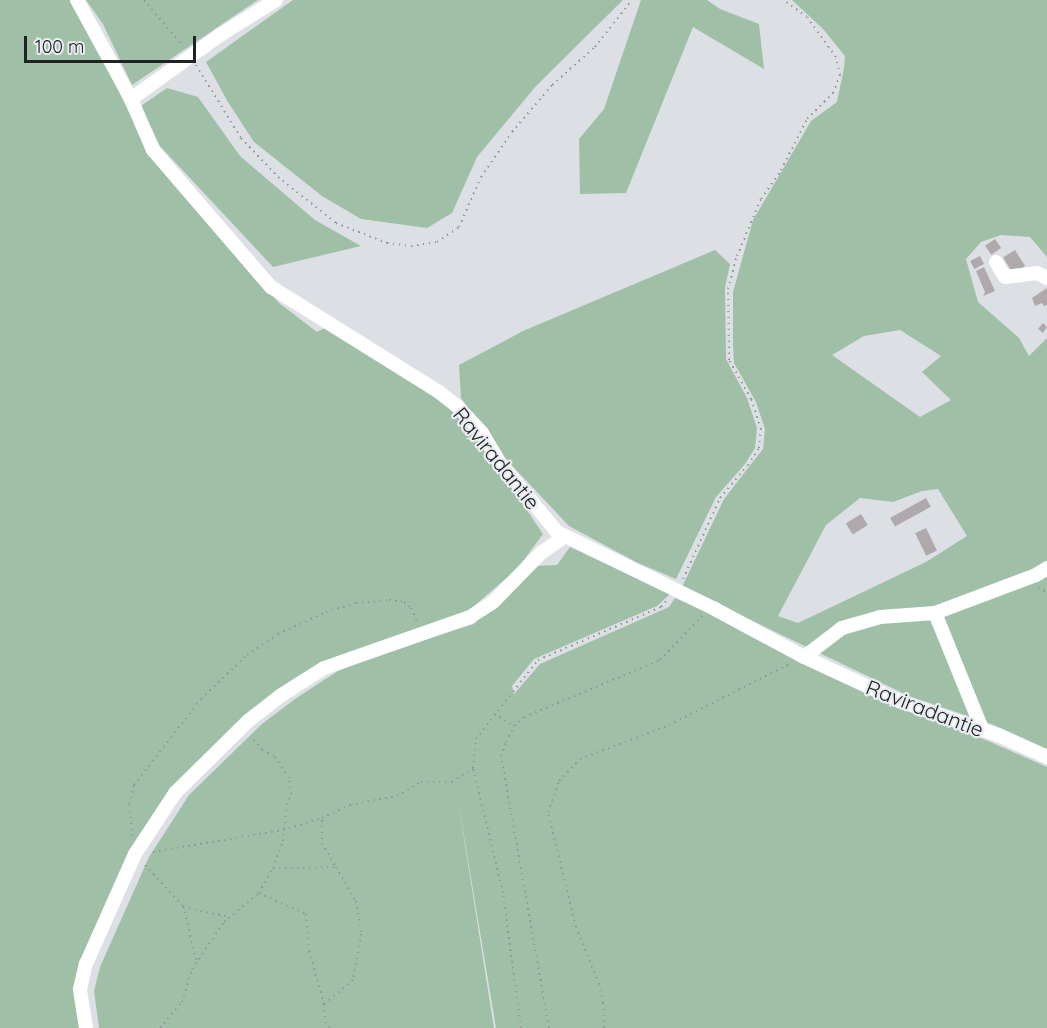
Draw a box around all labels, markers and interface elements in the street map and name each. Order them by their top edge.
scale bar [27,24,200,62]
text: 100 m [35,35,84,58]
street label: Raviradantie [448,402,546,514]
street label: Raviradantie [863,674,987,742]

